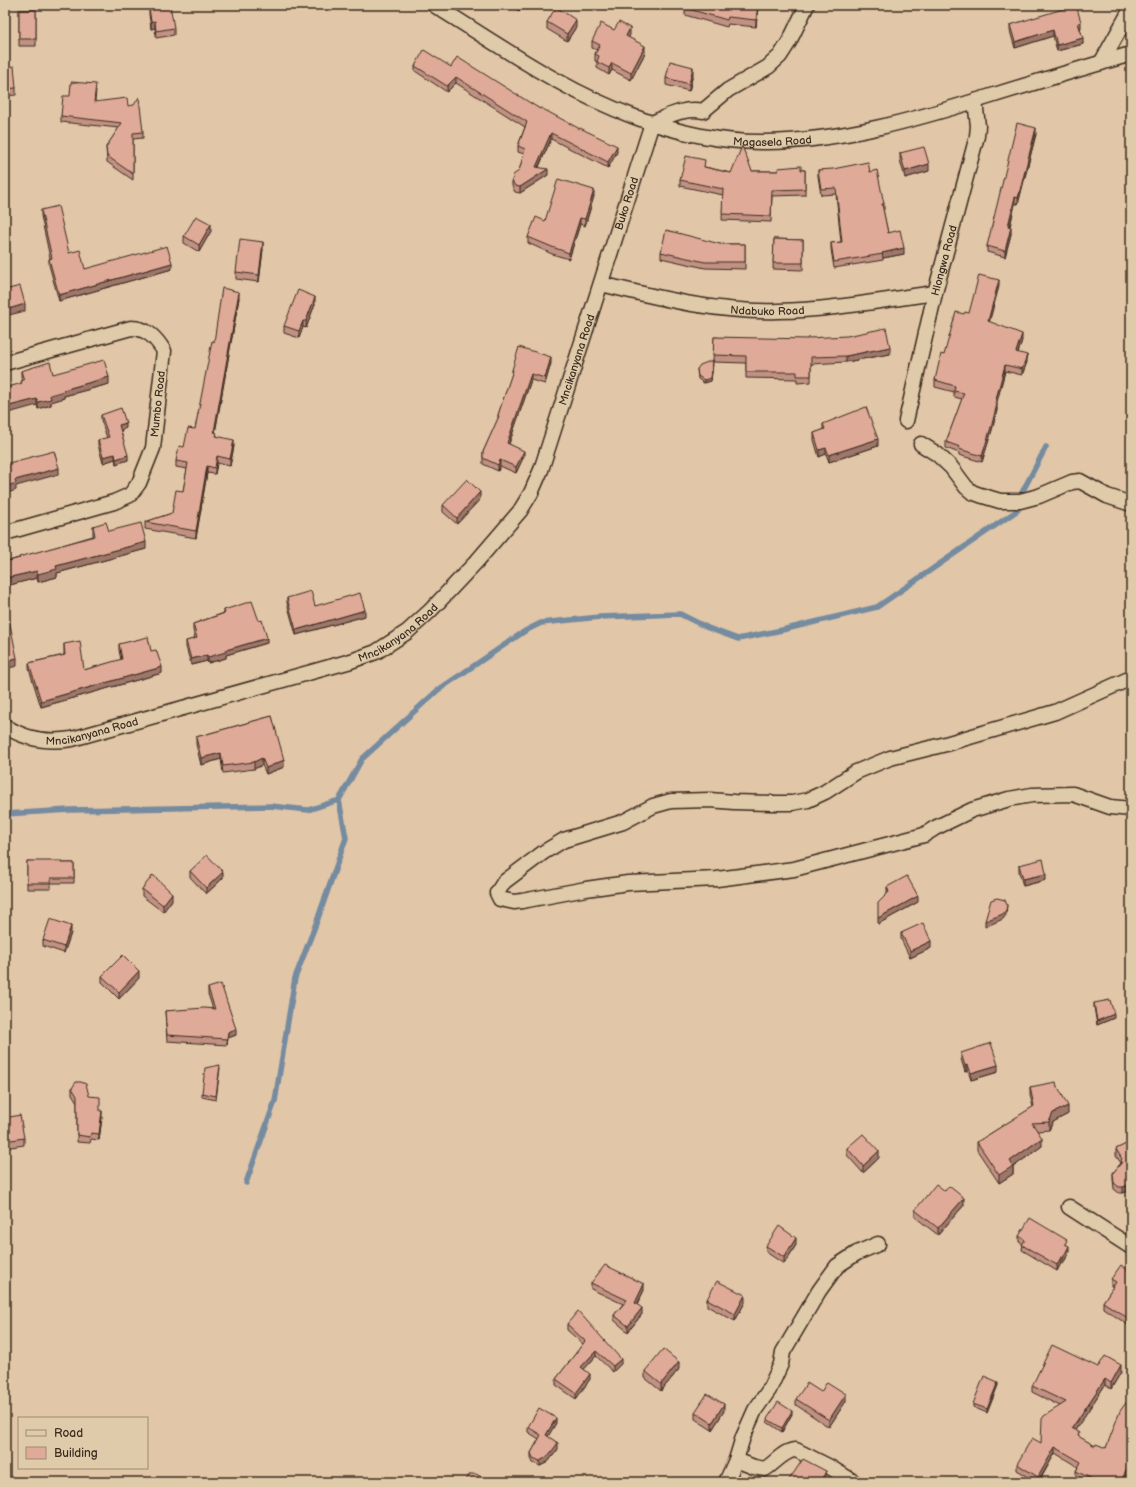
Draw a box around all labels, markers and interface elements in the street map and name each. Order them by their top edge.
street label: Magasela Road [733,133,812,149]
street label: Buko Road [612,175,641,231]
street label: Hlongwa Road [928,224,959,297]
street label: Ndabuko Road [730,303,805,318]
street label: Mncikanyana Road [556,312,597,407]
street label: Mumbo Road [148,370,168,438]
street label: Mncikanyana Road [356,601,440,664]
street label: Mncikanyana Road [45,714,140,747]
legend [18,1417,148,1469]
text: Road [54,1426,83,1441]
text: Building [54,1446,98,1461]

